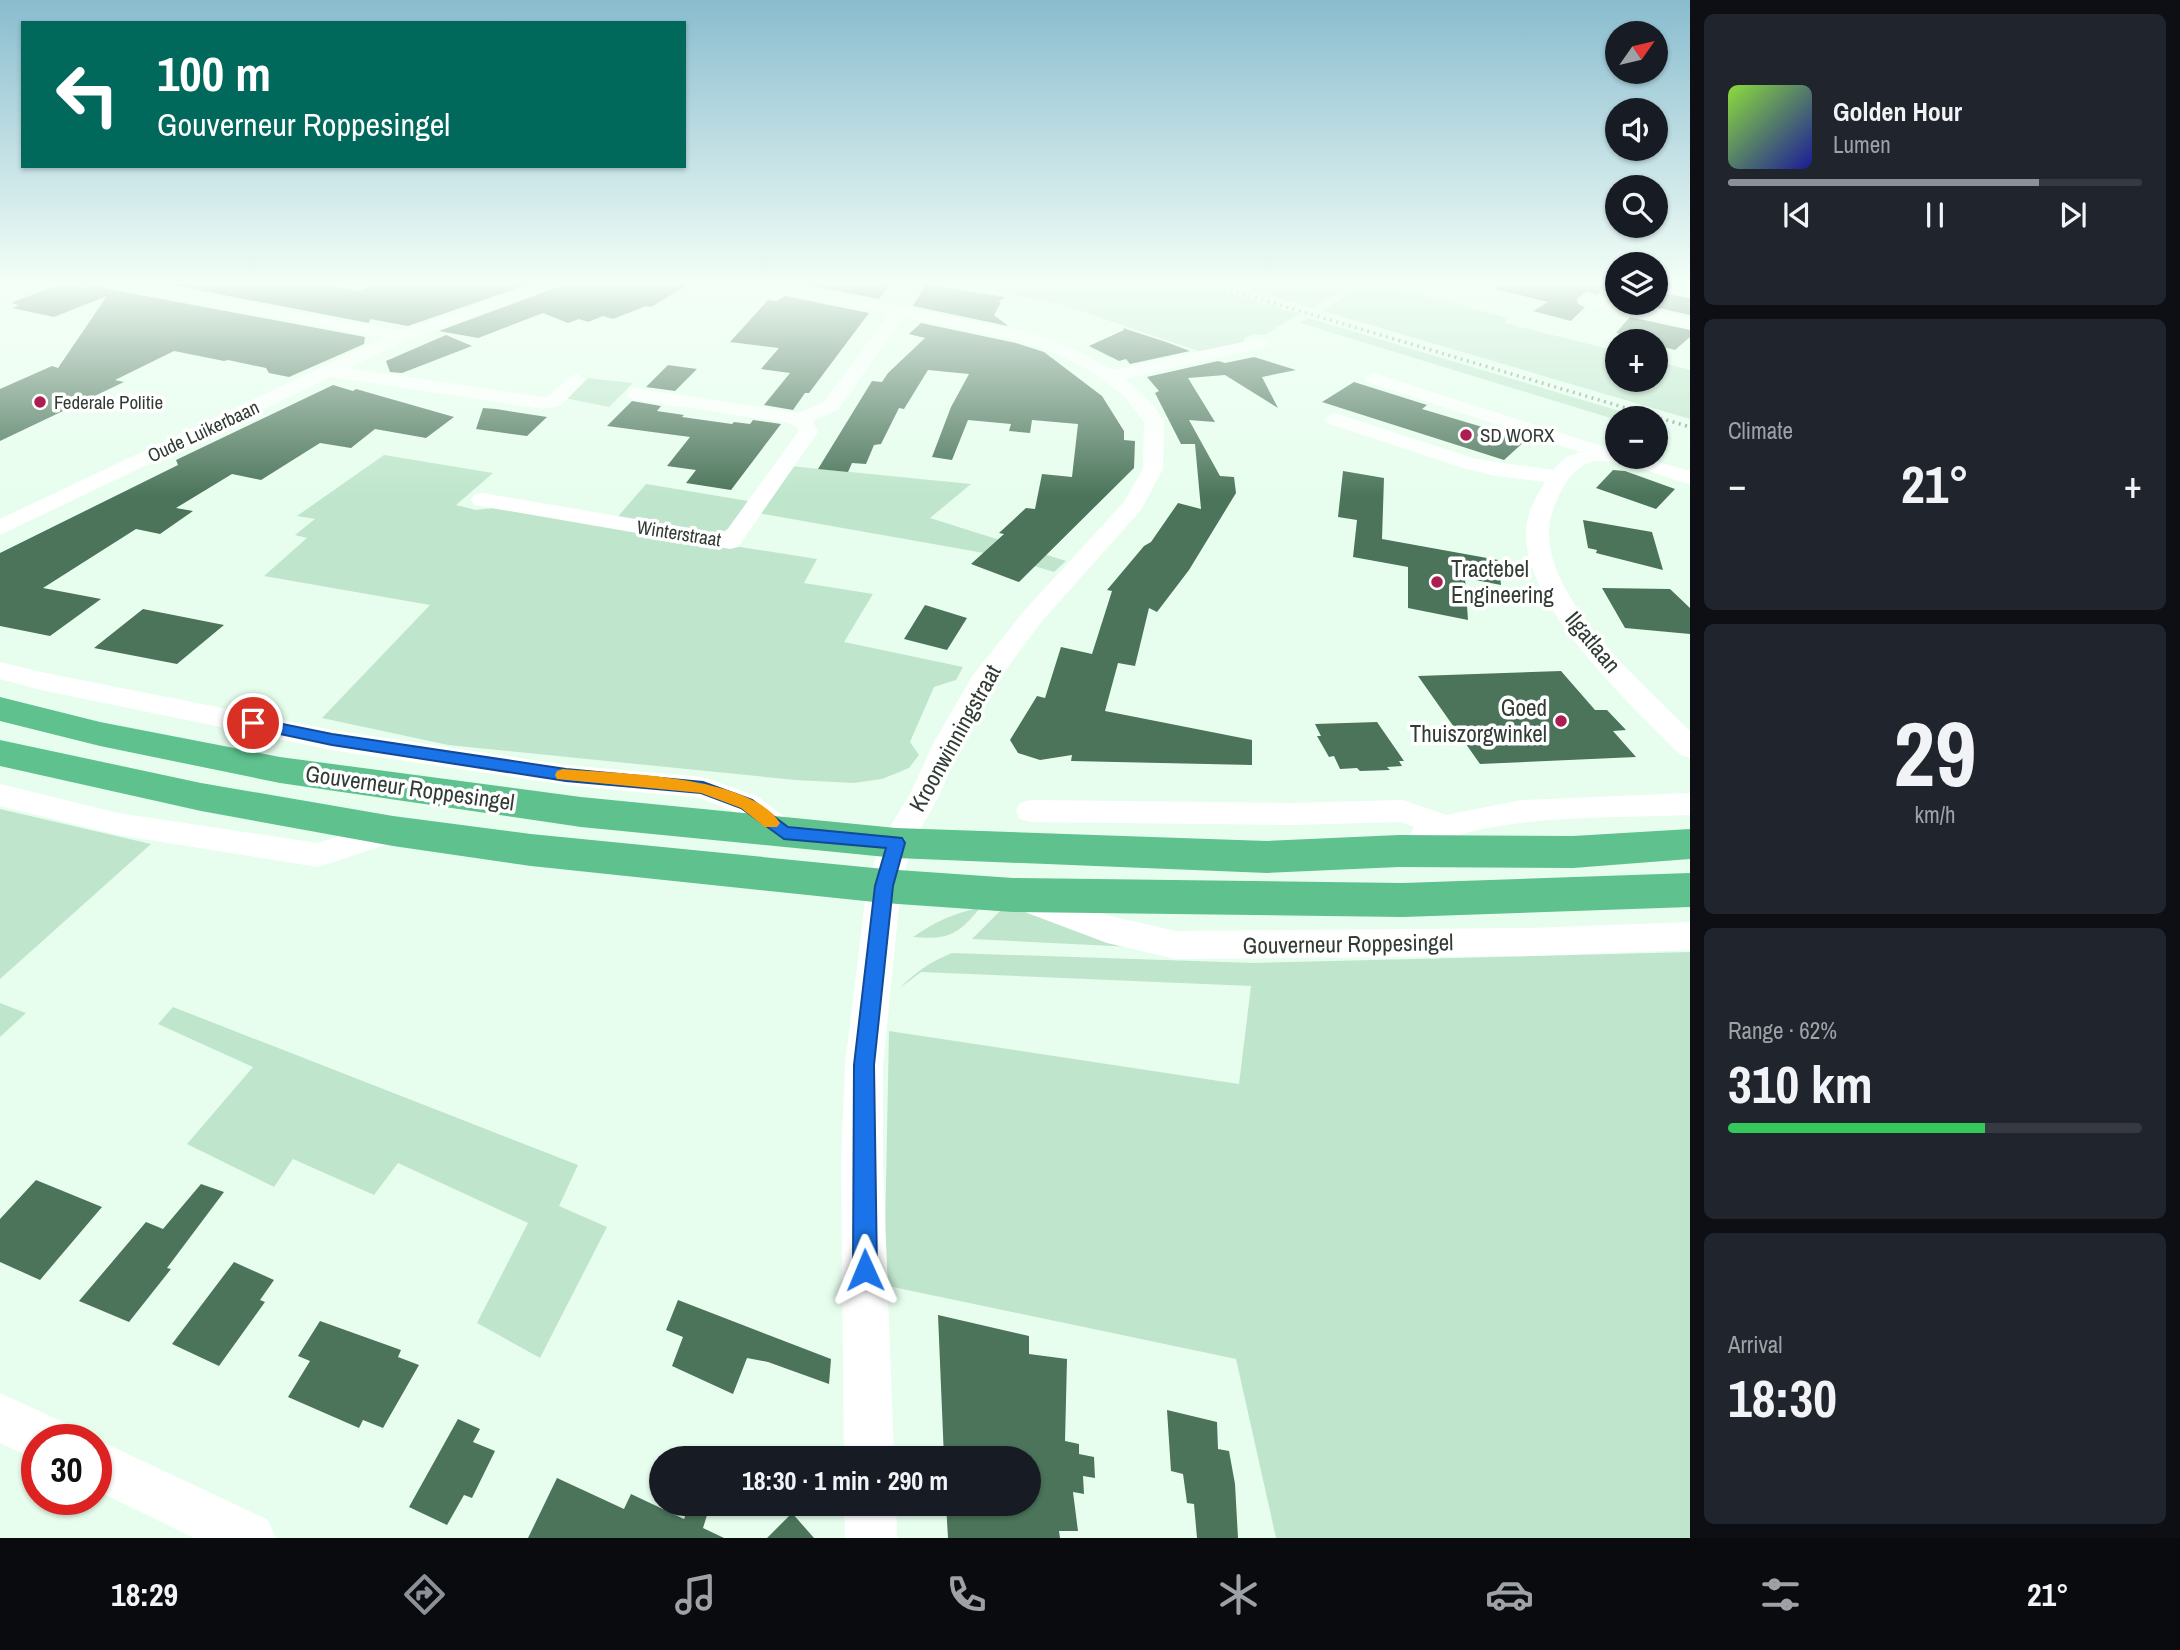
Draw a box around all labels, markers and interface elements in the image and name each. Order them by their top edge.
north arrow [1605,21,1668,84]
map controls [1605,21,1668,469]
text: 100 m [157,40,271,106]
icon: left [42,49,133,140]
text: Golden Hour [1833,94,1962,129]
button: sound [1605,98,1668,161]
text: Gouverneur Roppesingel [157,103,450,146]
text: Lumen [1833,129,1891,160]
button: search [1605,175,1668,238]
icon: previous [1778,196,1816,234]
icon: pause [1916,196,1954,234]
icon: next [2054,196,2092,234]
button: layers [1605,252,1668,315]
button: + [1605,329,1668,392]
place label: Federale Politie [54,389,163,415]
marker: Federale Politie [32,394,48,410]
street label: Oude Luikerbaan [143,394,263,468]
button: − [1605,406,1668,469]
text: Climate [1728,415,1793,446]
place label: SD WORX [1480,422,1555,448]
marker: SD WORX [1458,427,1474,443]
text: 21° [1901,449,1969,519]
text: − [1728,459,1746,510]
text: + [2124,459,2142,510]
street label: Winterstraat [635,514,724,553]
place label: Tractebel Engineering [1451,553,1554,610]
marker: Tractebel Engineering [1429,574,1445,590]
street label: Ilgatlaan [1559,604,1628,679]
street label: Kroonwinningstraat [901,659,1008,817]
place label: Goed Thuiszorgwinkel [1410,692,1547,749]
text: 29 [1894,692,1977,814]
pin [223,693,283,753]
icon: arrive [234,704,272,742]
marker: Goed Thuiszorgwinkel [1553,713,1569,729]
street label: Gouverneur Roppesingel [304,757,517,818]
text: km/h [1915,799,1955,830]
street label: Gouverneur Roppesingel [1242,926,1454,961]
text: Range · 62% [1728,1015,1837,1046]
text: 310 km [1728,1049,1873,1119]
position arrow [828,1233,902,1307]
text: Arrival [1728,1329,1783,1360]
text: 18:30 [1728,1363,1837,1433]
speed limit sign: 30 [21,1424,112,1515]
text: 18:30 · 1 min · 290 m [742,1463,948,1498]
icon: directions [400,1570,449,1619]
icon: music [671,1570,720,1619]
icon: phone [942,1570,991,1619]
icon: climate [1214,1570,1263,1619]
icon: car [1485,1570,1534,1619]
icon: filters [1756,1570,1805,1619]
text: 18:29 [111,1573,178,1616]
text: 21° [2027,1573,2069,1616]

